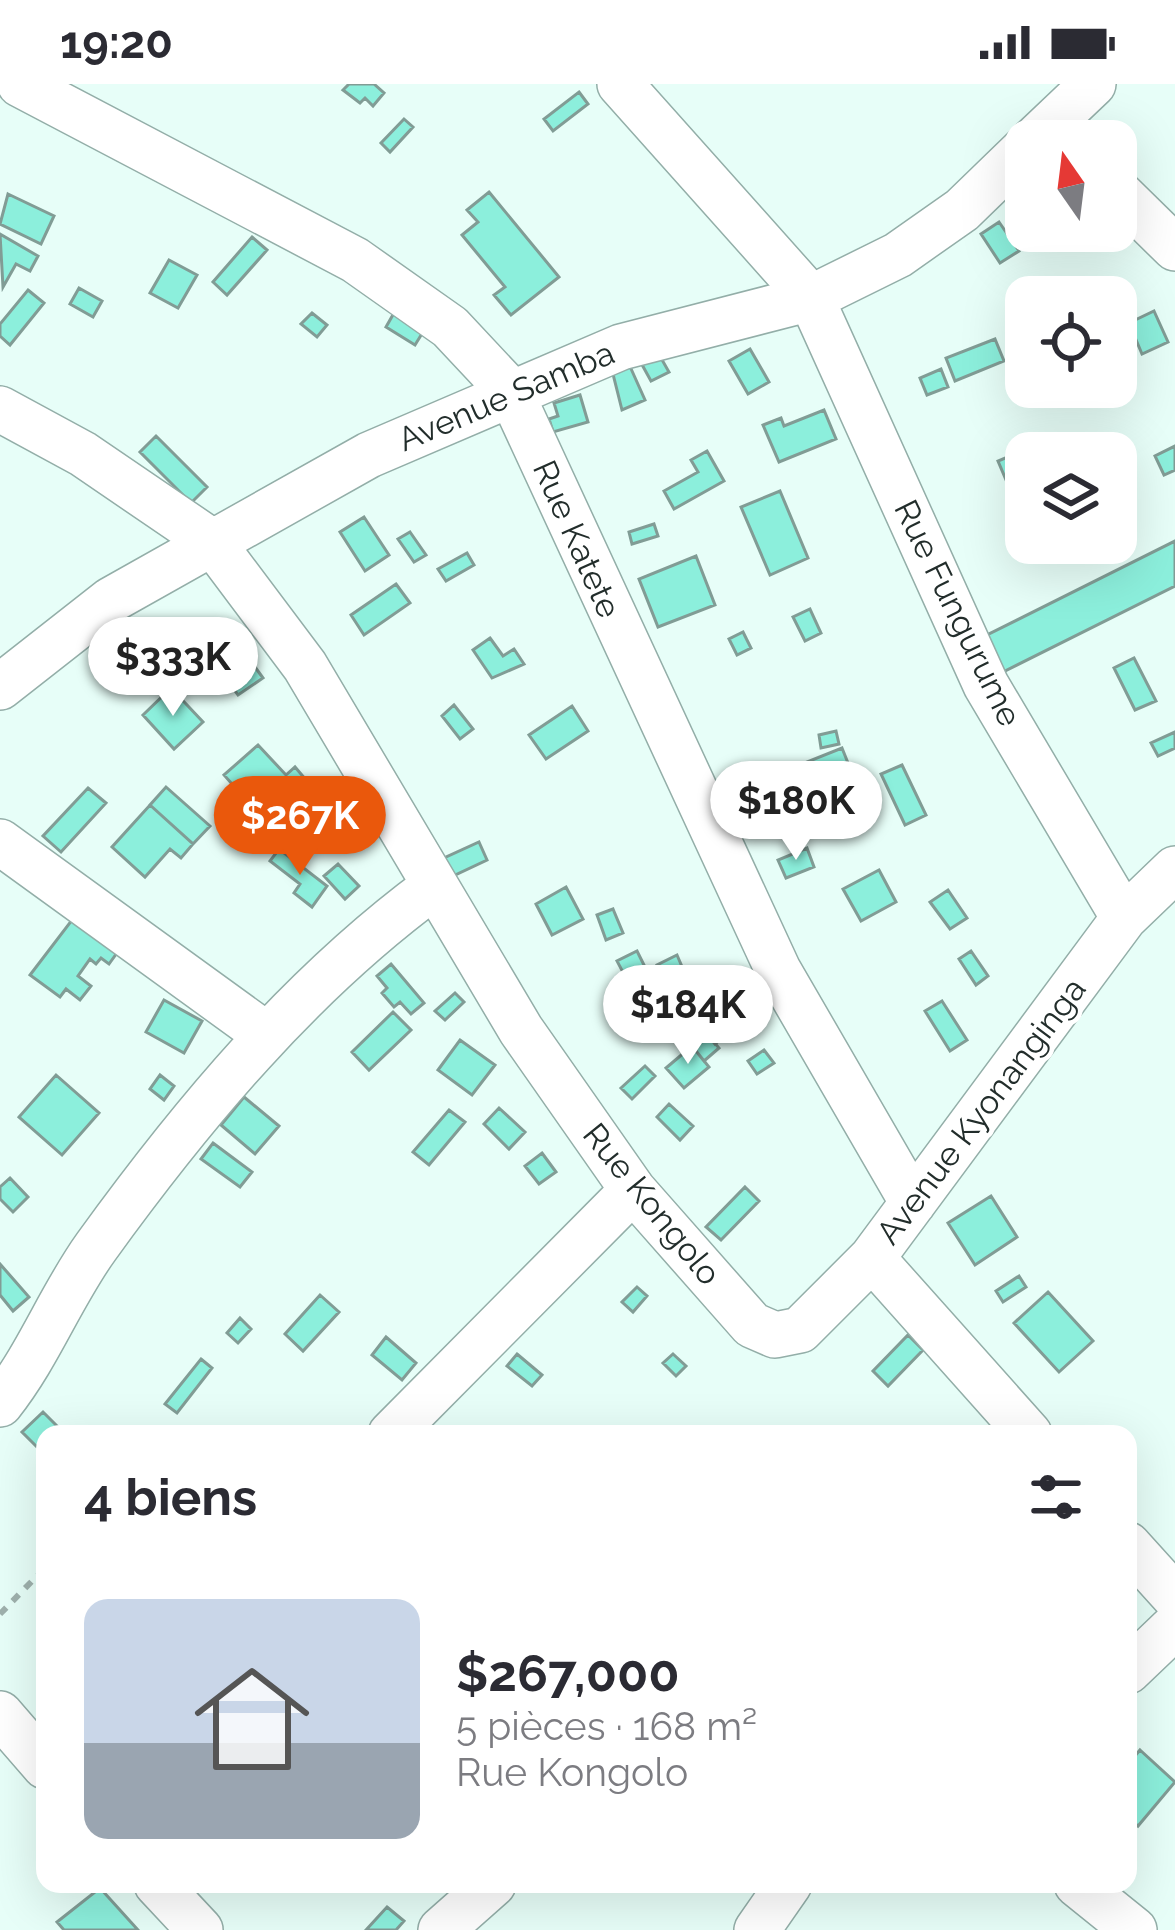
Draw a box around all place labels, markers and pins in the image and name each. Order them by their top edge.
pin: $333K [89,617,257,719]
pin: $180K [712,761,880,863]
pin: $267K [216,776,384,878]
pin: $184K [604,965,772,1067]

